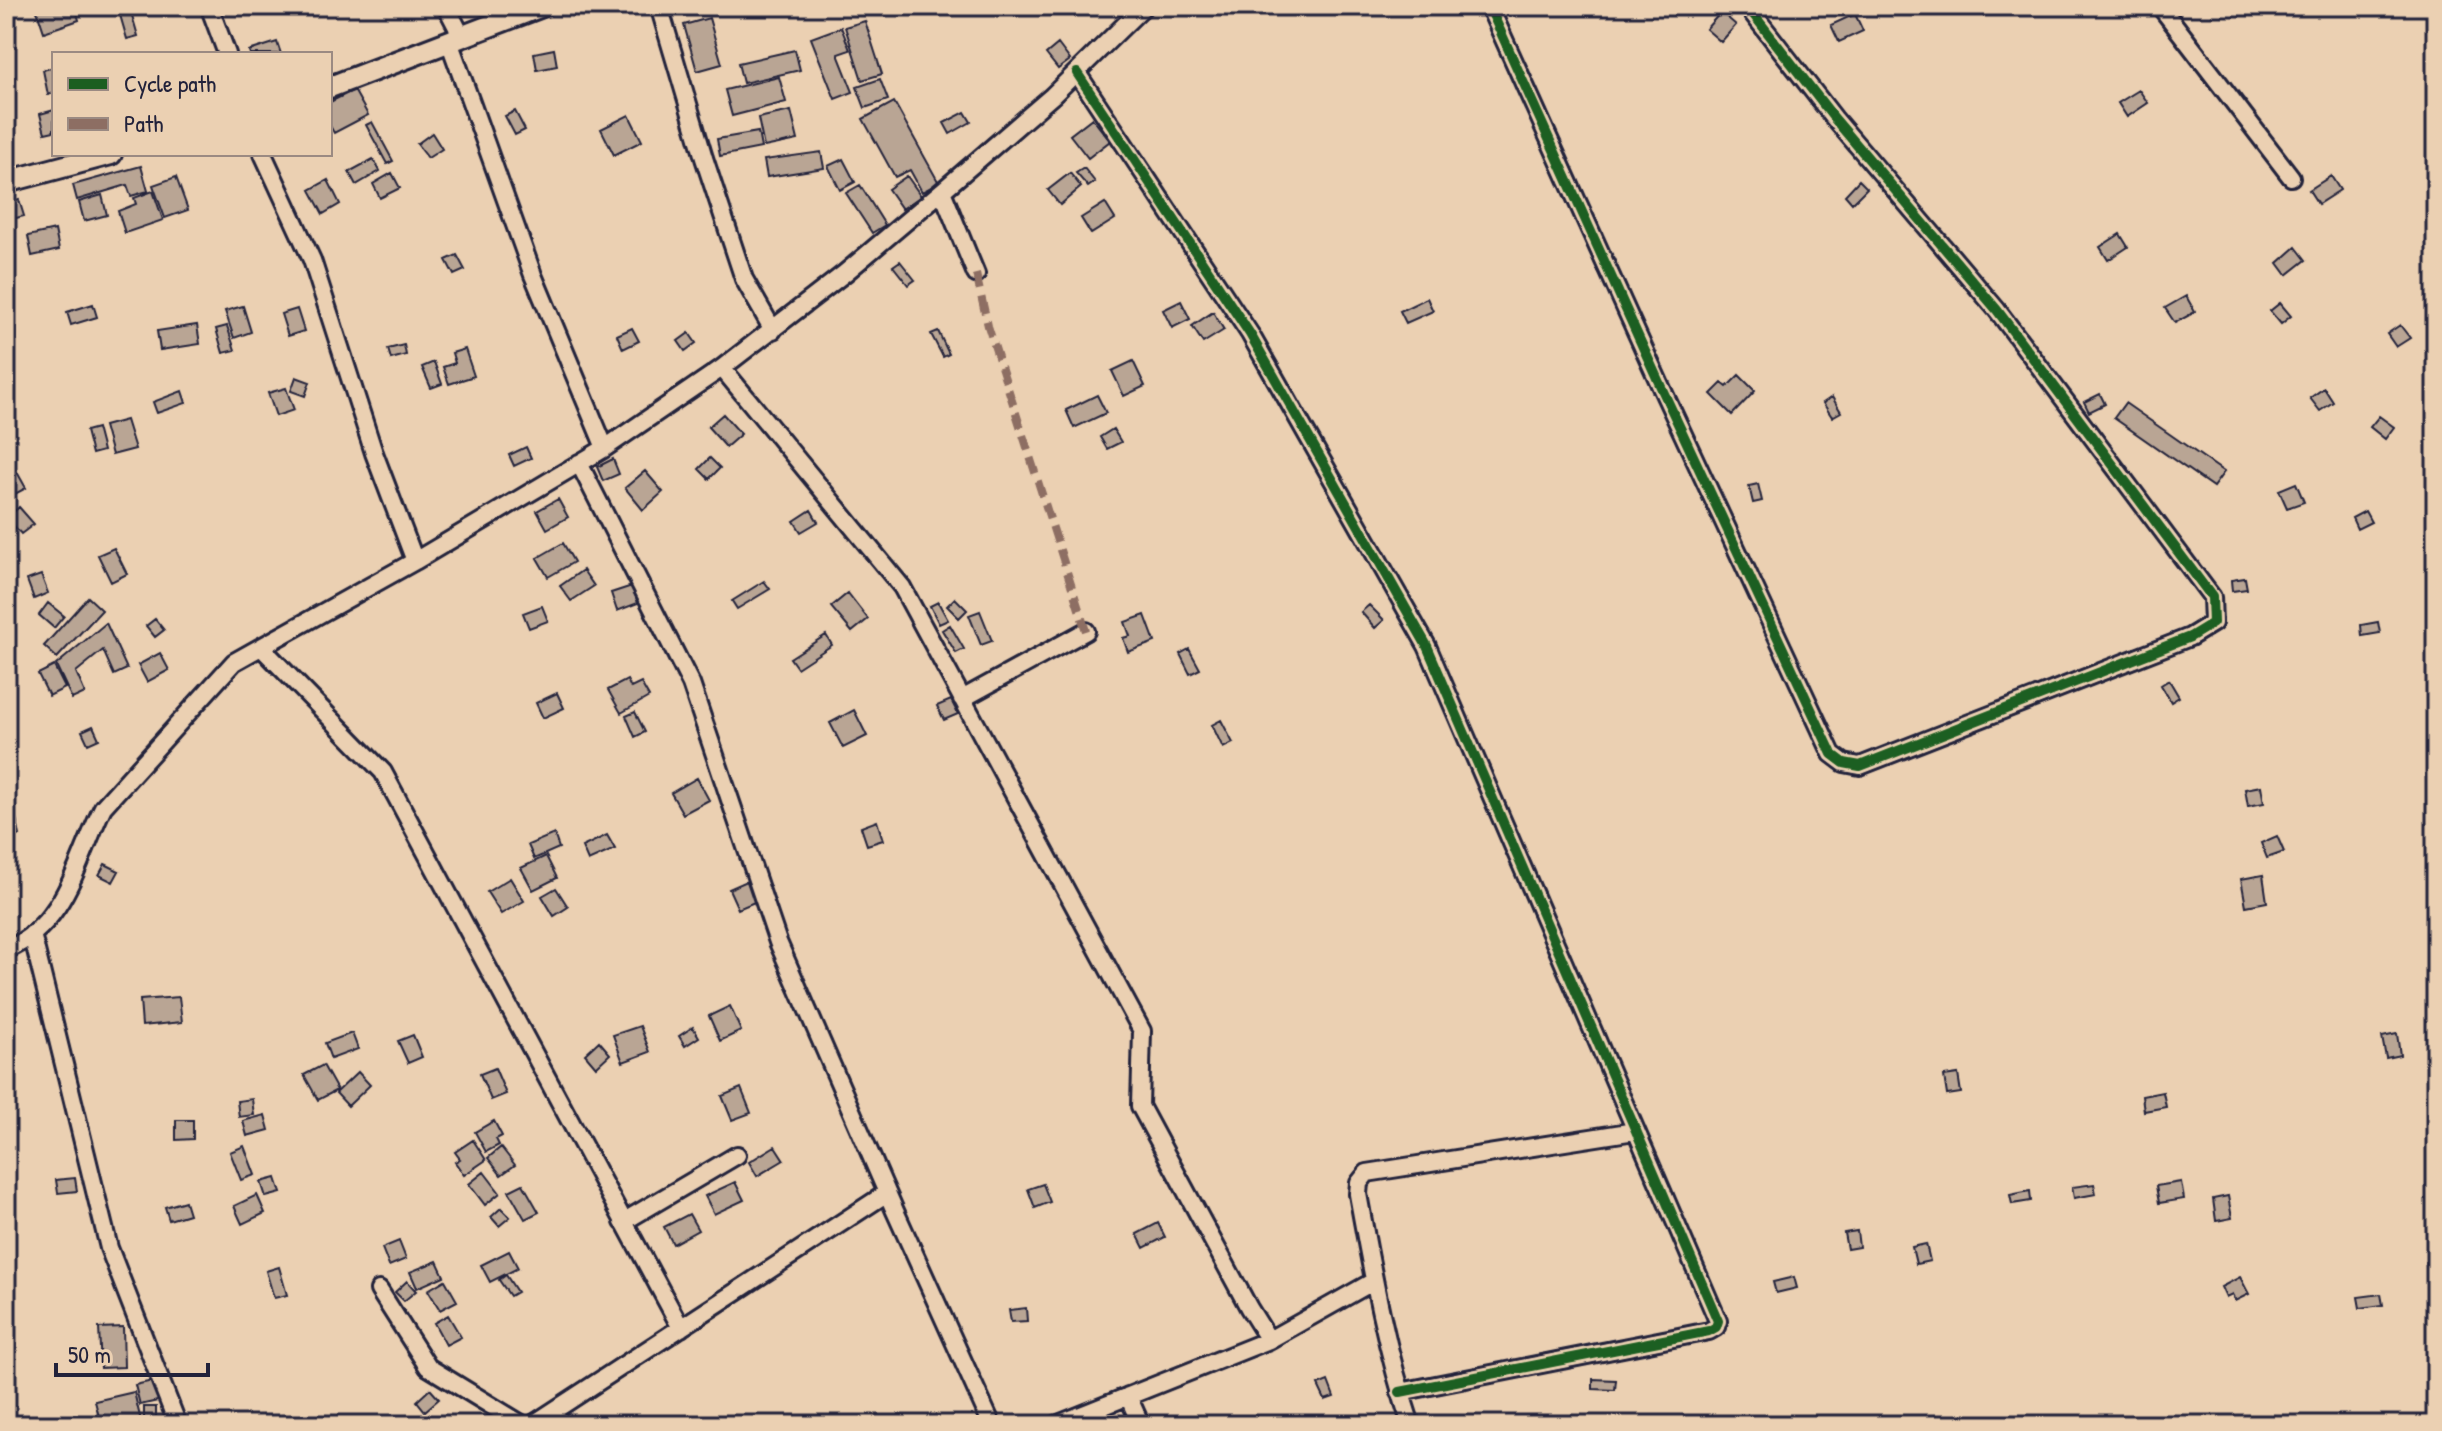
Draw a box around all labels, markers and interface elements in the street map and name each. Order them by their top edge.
legend [52,52,332,156]
text: Cycle path [124,67,216,99]
text: Path [124,107,163,139]
scale bar [56,1327,208,1377]
text: 50 m [68,1338,111,1370]

